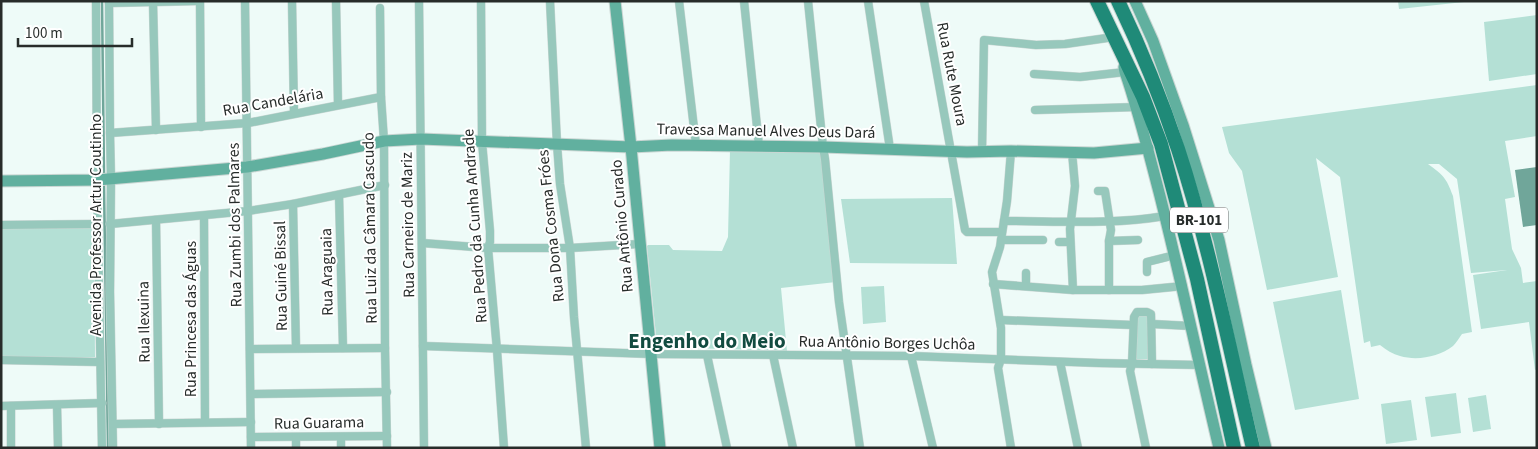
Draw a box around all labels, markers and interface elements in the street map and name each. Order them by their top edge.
scale bar [18,15,131,47]
street label: Rua Rute Moura [931,20,973,128]
text: 100 m [25,23,63,44]
street label: Rua Candelária [221,82,325,122]
street label: Avenida Professor Artur Coutinho [85,114,107,336]
street label: Travessa Manuel Alves Deus Dará [656,118,876,144]
street label: Rua Pedro da Cunha Andrade [457,128,493,324]
street label: Rua Luiz da Câmara Cascudo [357,132,383,324]
street label: Rua Zumbi dos Palmares [223,142,247,307]
street label: Rua Dona Cosma Fróes [532,149,570,303]
street label: Rua Carneiro de Mariz [396,152,420,298]
street label: Rua Antônio Curado [605,159,639,293]
road number: BR-101 [1170,208,1228,232]
street label: Rua Guiné Bissal [269,221,293,331]
street label: Rua Araguaia [315,228,339,316]
street label: Rua Princesa das Águas [180,241,202,397]
street label: Rua Ilexuina [132,281,156,363]
district label: Engenho do Meio [628,326,786,356]
street label: Rua Antônio Borges Uchôa [798,330,976,356]
street label: Rua Guarama [274,411,364,435]

